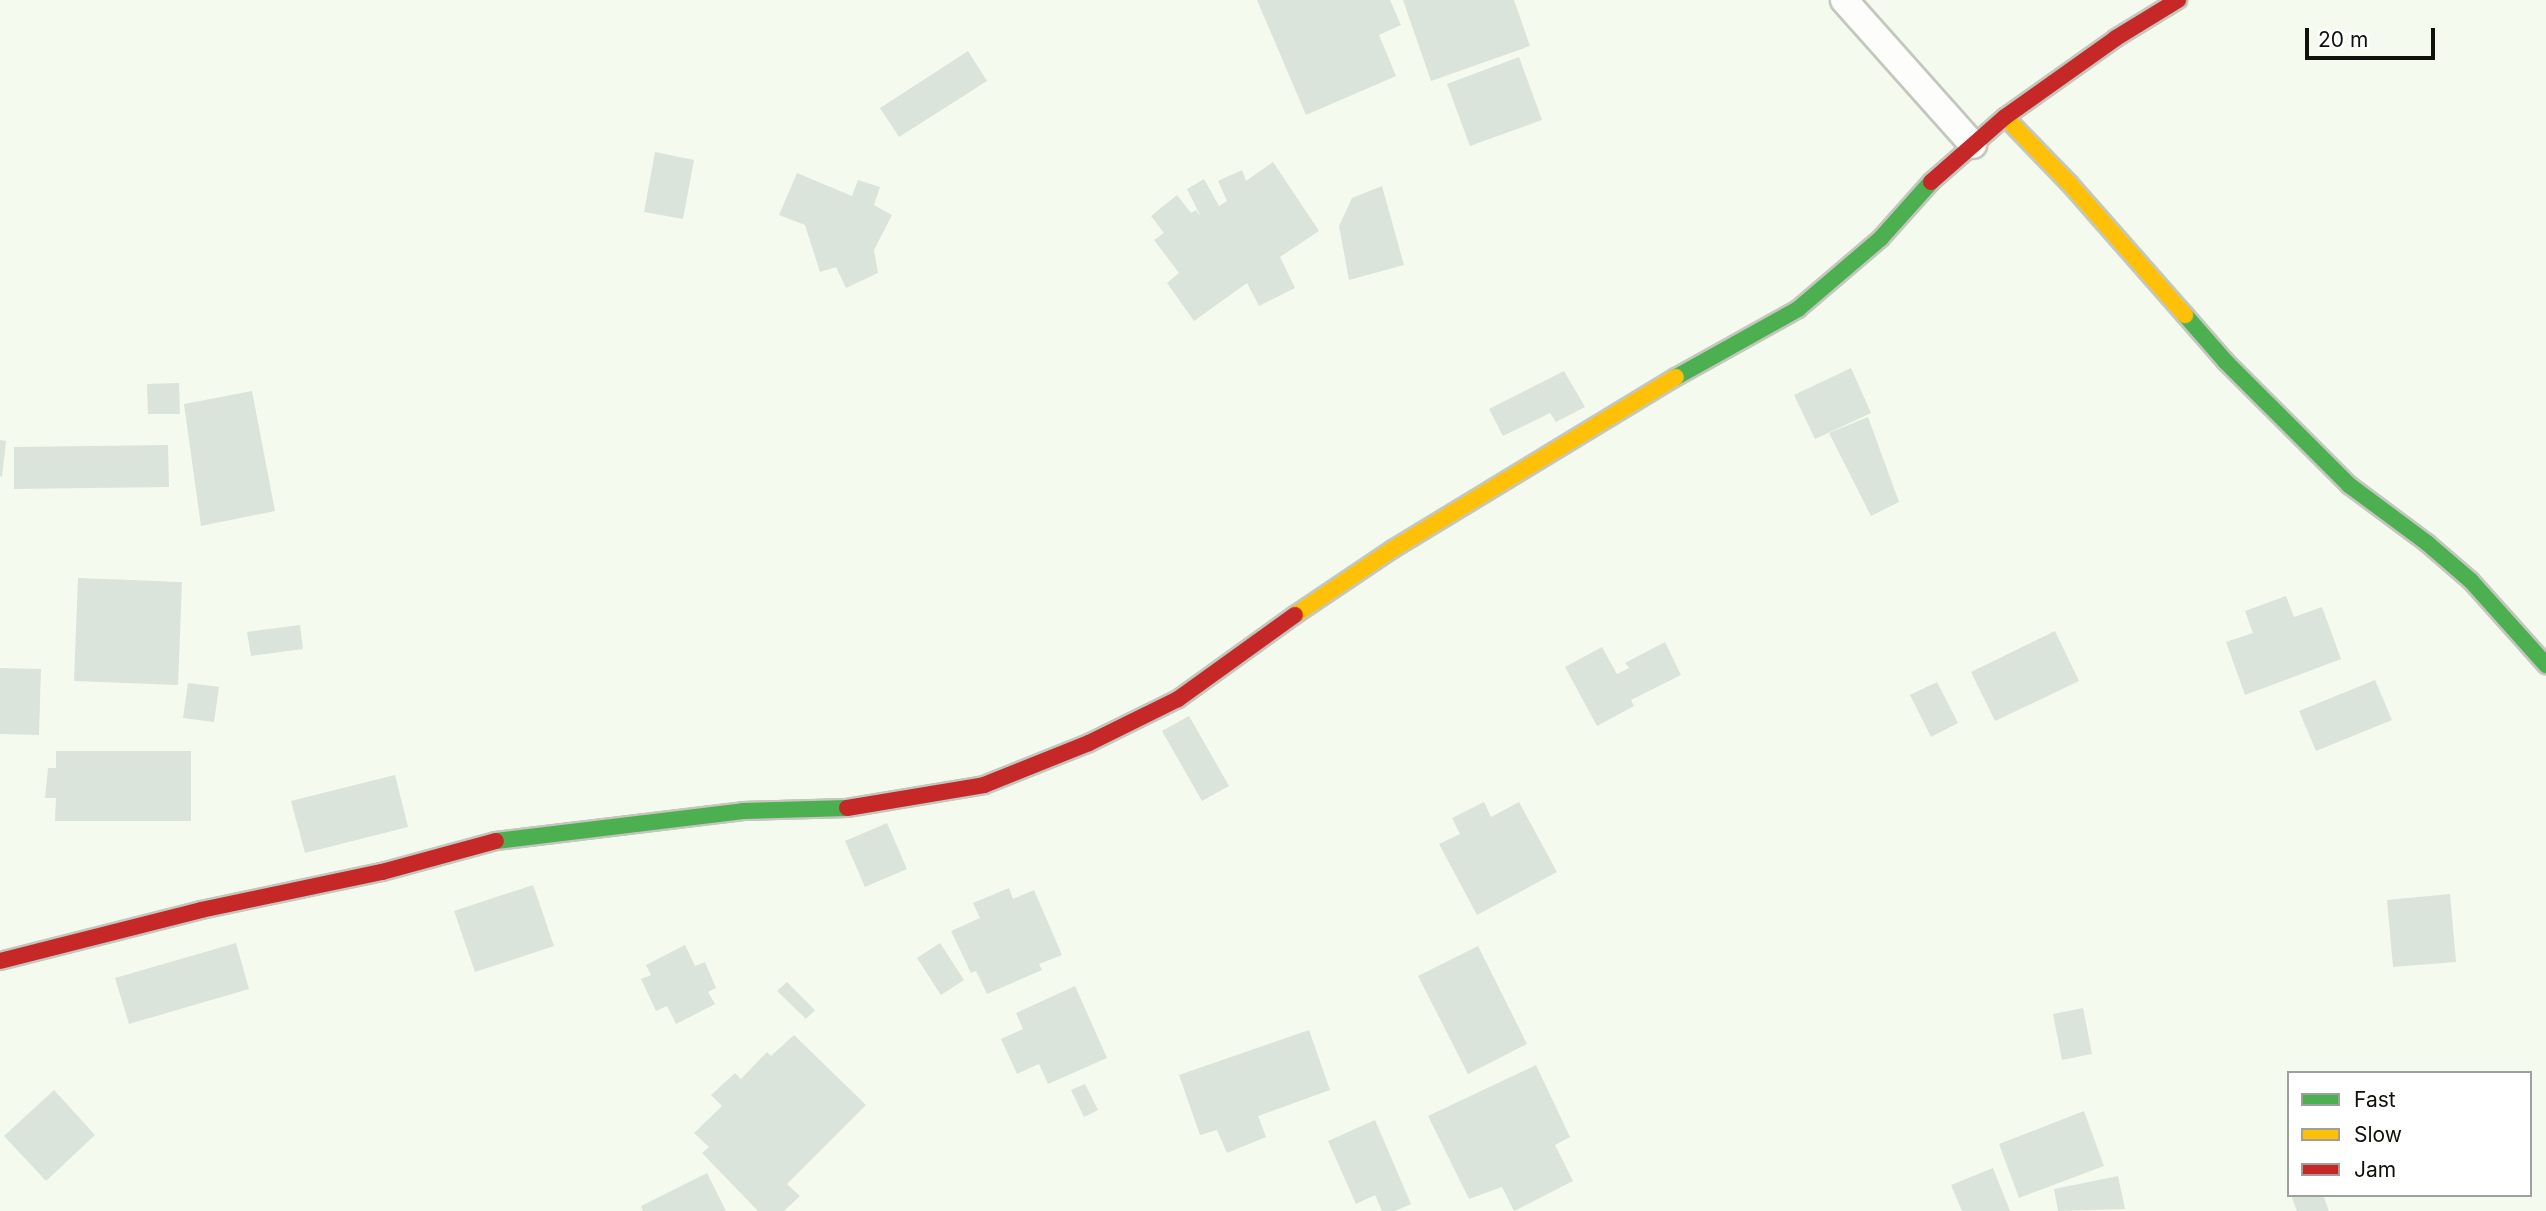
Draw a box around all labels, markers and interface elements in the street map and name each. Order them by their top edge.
scale bar [2308,14,2438,58]
text: 20 m [2318,27,2368,52]
legend [2287,1071,2532,1197]
text: Fast [2354,1087,2396,1112]
text: Slow [2354,1122,2402,1147]
text: Jam [2354,1157,2396,1182]

